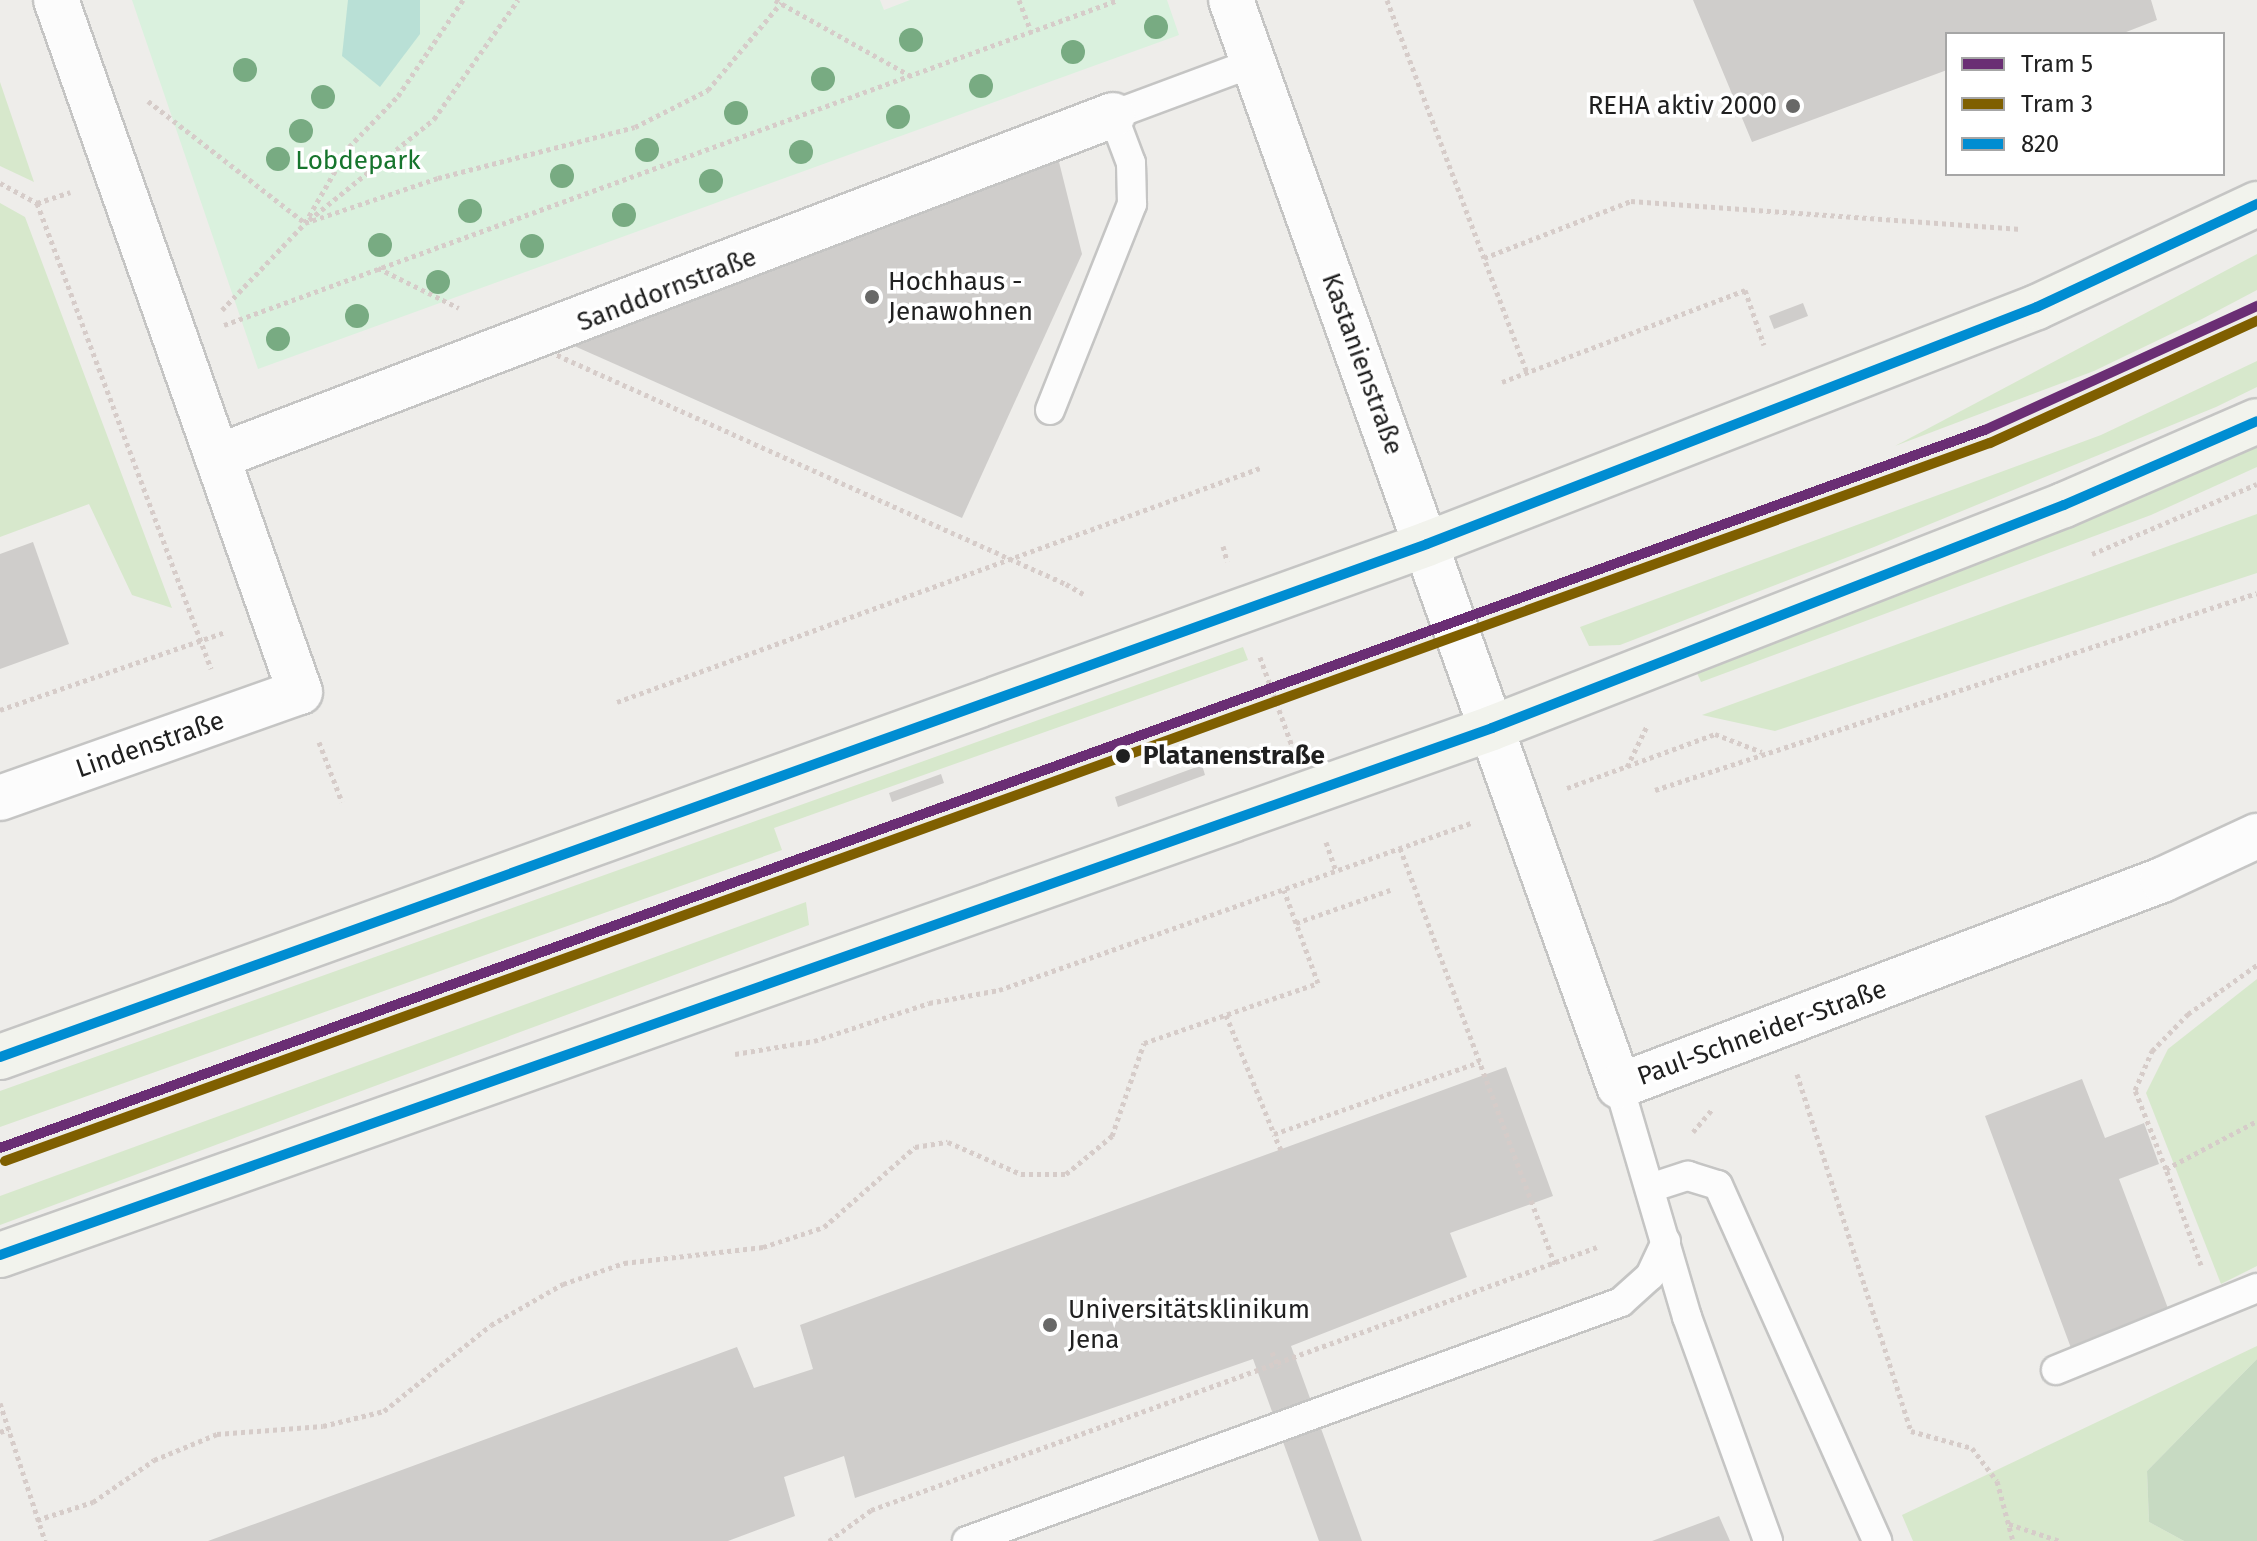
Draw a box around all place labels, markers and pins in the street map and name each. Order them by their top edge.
place label: REHA aktiv 2000 [1588,90,1777,122]
marker: REHA aktiv 2000 [1784,97,1802,115]
place label: Hochhaus - Jenawohnen [888,266,1033,328]
marker: Hochhaus - Jenawohnen [863,288,881,306]
place label: Platanenstraße [1143,740,1325,772]
marker: Platanenstraße [1110,743,1136,769]
place label: Universitätsklinikum Jena [1068,1294,1310,1356]
marker: Universitätsklinikum Jena [1039,1314,1061,1336]

